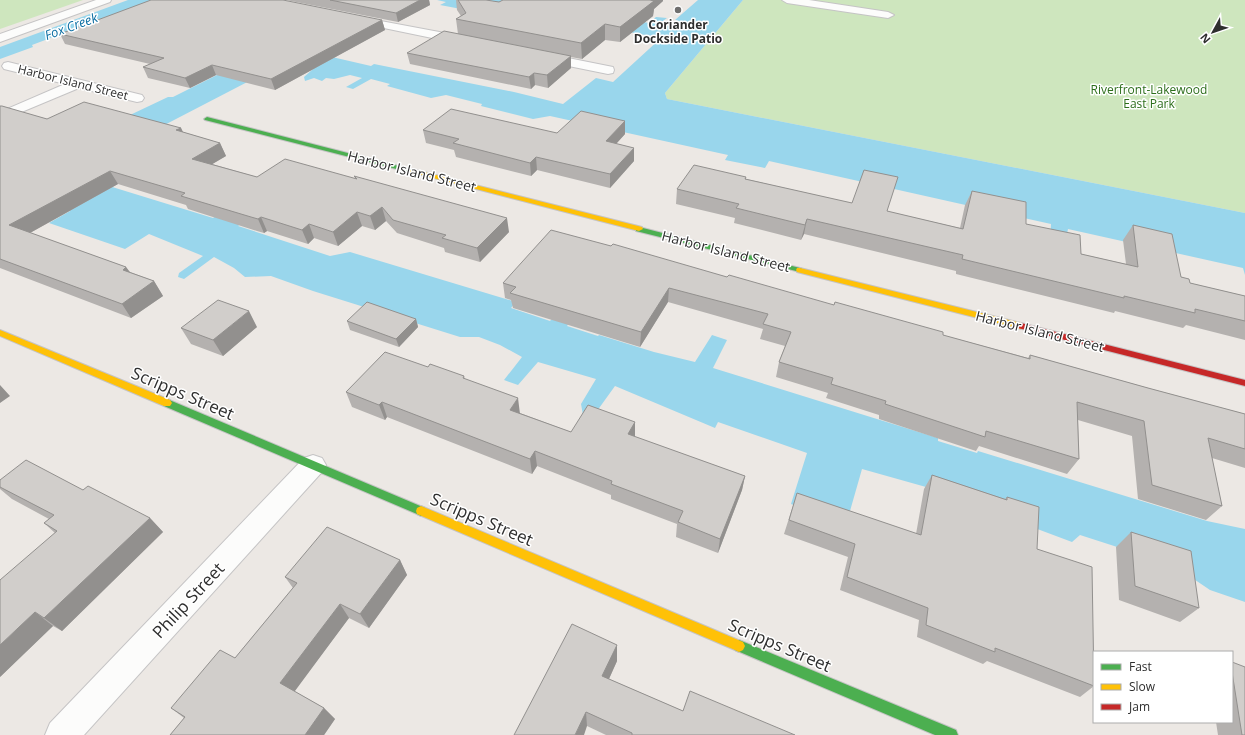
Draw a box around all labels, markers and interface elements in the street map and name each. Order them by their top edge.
marker: Coriander Dockside Patio [673,5,683,15]
water label: Fox Creek [42,8,101,44]
north arrow [1193,12,1233,52]
place label: Coriander Dockside Patio [634,16,722,47]
text: N [1196,30,1214,47]
street label: Harbor Island Street [16,60,130,104]
park label: Riverfront-Lakewood East Park [1091,81,1207,112]
street label: Harbor Island Street [346,146,478,196]
street label: Harbor Island Street [660,226,792,276]
street label: Harbor Island Street [974,306,1106,356]
street label: Scripps Street [128,361,238,425]
street label: Scripps Street [427,487,537,551]
street label: Philip Street [147,557,229,643]
street label: Scripps Street [725,613,835,677]
legend [1093,651,1233,723]
text: Fast [1129,658,1152,675]
text: Slow [1129,678,1156,695]
text: Jam [1128,698,1150,715]

